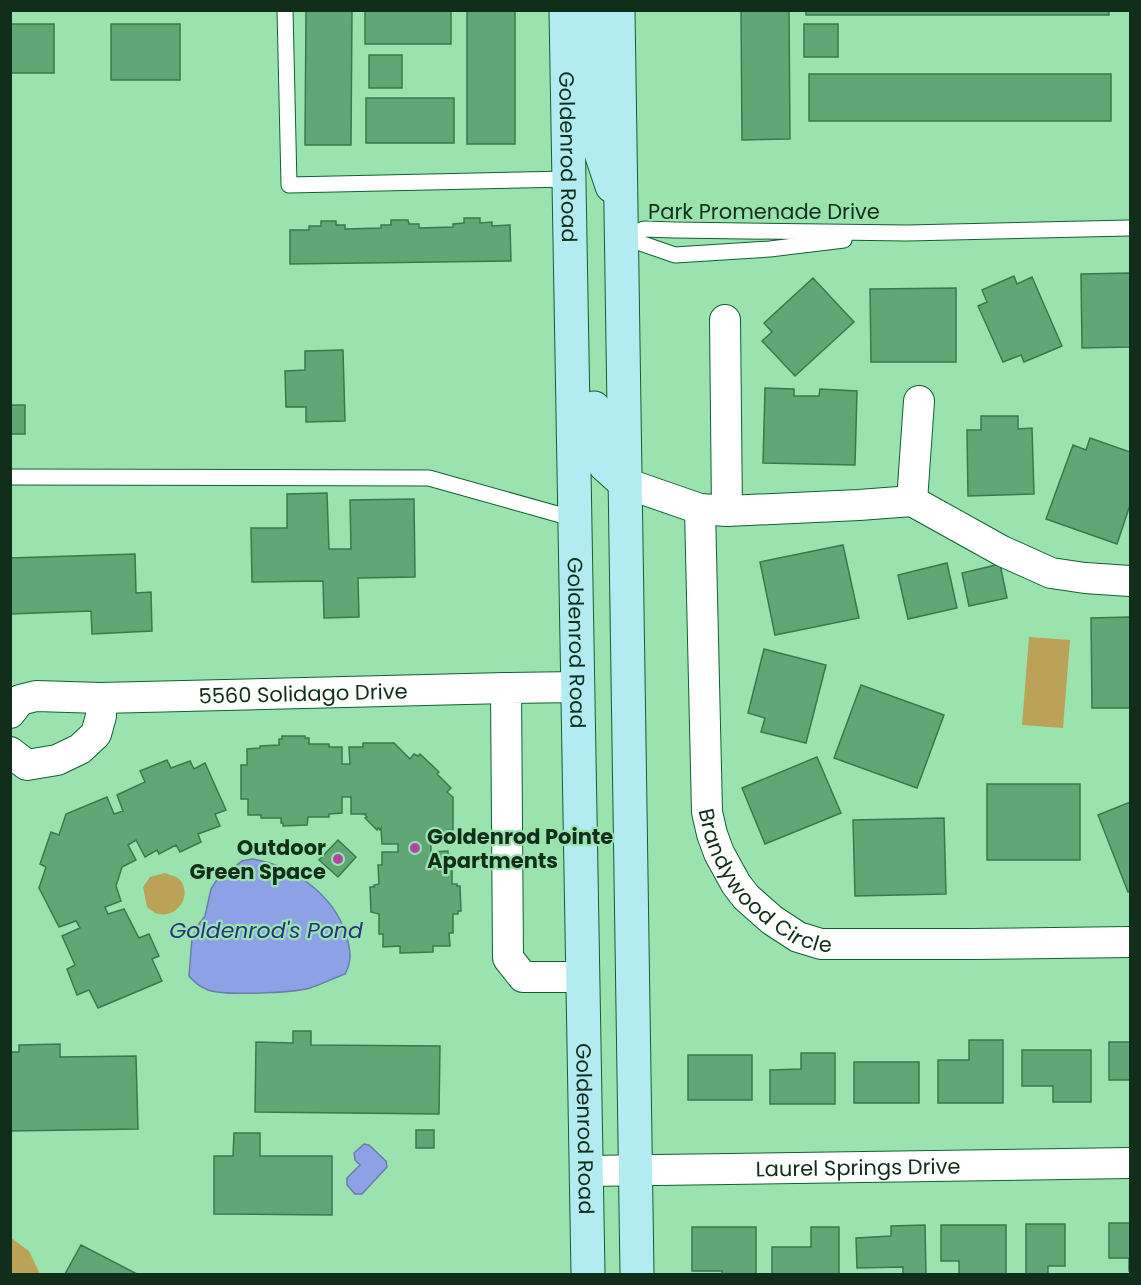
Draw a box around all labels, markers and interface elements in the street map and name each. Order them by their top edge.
street label: Goldenrod Road [553,71,585,243]
street label: Park Promenade Drive [648,197,880,226]
street label: Goldenrod Road [561,557,593,729]
street label: 5560 Solidago Drive [198,676,408,710]
street label: Brandywood Circle [692,806,832,959]
place label: Goldenrod Pointe Apartments [427,822,613,875]
place label: Outdoor Green Space [189,833,326,886]
marker: Goldenrod Pointe Apartments [408,841,422,855]
marker: Outdoor Green Space [331,852,345,866]
water label: Goldenrod's Pond [169,915,363,946]
street label: Goldenrod Road [569,1043,601,1215]
street label: Laurel Springs Drive [755,1151,961,1183]

